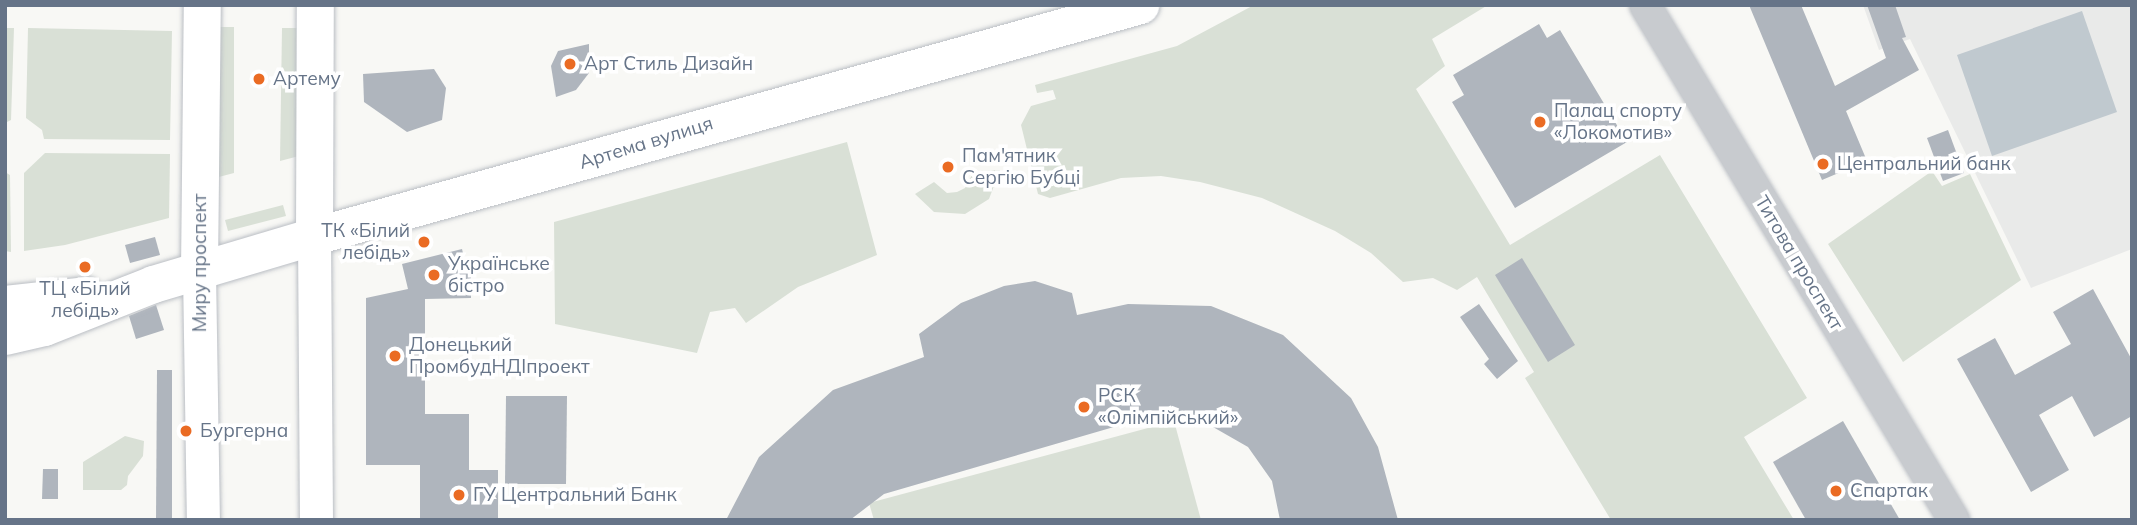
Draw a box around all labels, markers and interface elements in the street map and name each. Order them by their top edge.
place label: Арт Стиль Дизайн [584,53,753,75]
marker: Арт Стиль Дизайн [562,56,578,72]
place label: Артему [273,68,341,90]
marker: Артему [251,71,267,87]
place label: Палац спорту «Локомотив» [1554,100,1682,144]
street label: Артема вулиця [576,112,716,174]
marker: Палац спорту «Локомотив» [1532,114,1548,130]
place label: Пам'ятник Сергію Бубці [962,145,1081,189]
place label: Центральний банк [1837,153,2011,175]
marker: Центральний банк [1815,156,1831,172]
marker: Пам'ятник Сергію Бубці [940,159,956,175]
street label: Титова проспект [1750,192,1848,334]
street label: Миру проспект [189,194,211,332]
place label: ТК «Білий лебідь» [321,220,410,264]
marker: ТК «Білий лебідь» [416,234,432,250]
place label: Українське бістро [448,253,550,297]
marker: ТЦ «Білий лебідь» [77,259,93,275]
marker: Українське бістро [426,267,442,283]
place label: ТЦ «Білий лебідь» [39,278,131,322]
place label: Донецький ПромбудНДІпроект [409,334,590,378]
marker: Донецький ПромбудНДІпроект [387,348,403,364]
place label: РСК «Олімпійський» [1098,385,1238,429]
marker: РСК «Олімпійський» [1076,399,1092,415]
place label: Бургерна [200,420,288,442]
marker: Бургерна [178,423,194,439]
place label: Спартак [1850,480,1928,502]
marker: Спартак [1828,483,1844,499]
place label: ГУ Центральний Банк [473,484,677,506]
marker: ГУ Центральний Банк [451,487,467,503]

